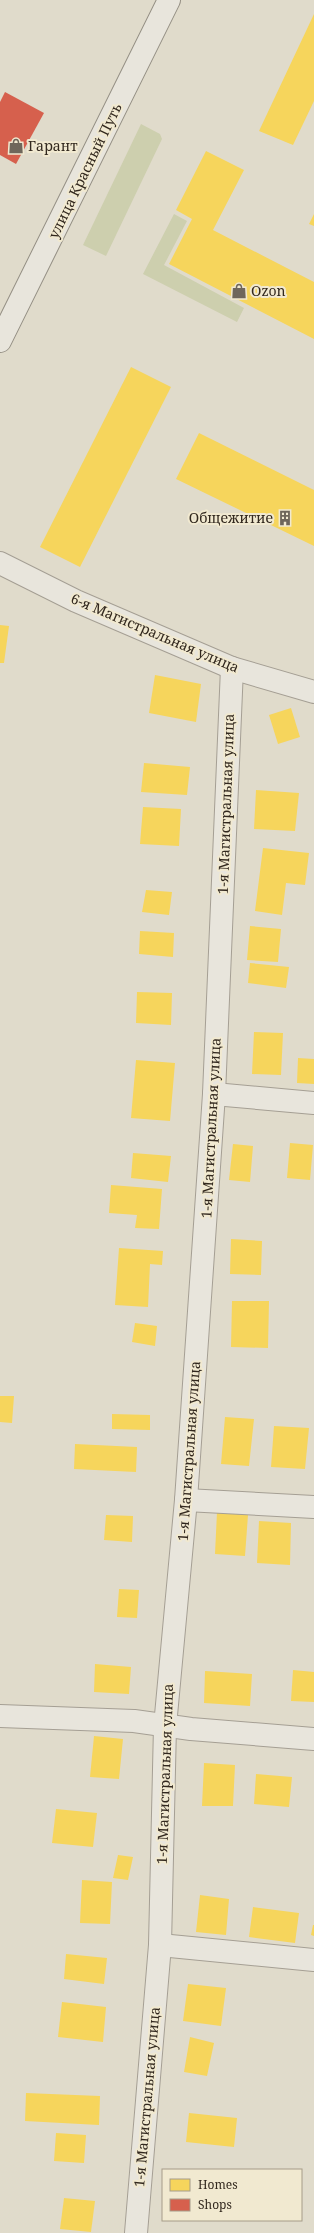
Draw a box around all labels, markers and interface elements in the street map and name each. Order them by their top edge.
street label: улица Красный Путь [43,100,126,242]
place label: Гарант [28,136,78,155]
shop icon: Гарант [7,137,25,155]
place label: Ozon [251,281,286,300]
shop icon: Ozon [230,282,248,300]
place label: Общежитие [189,508,273,527]
building icon: Общежитие [276,509,294,527]
street label: 6-я Магистральная улица [68,588,242,677]
street label: 1-я Магистральная улица [213,713,238,895]
street label: 1-я Магистральная улица [196,1037,225,1219]
street label: 1-я Магистральная улица [173,1360,204,1542]
street label: 1-я Магистральная улица [152,1683,177,1865]
street label: 1-я Магистральная улица [129,2006,164,2188]
legend [162,2169,302,2221]
text: Homes [198,2176,238,2193]
text: Shops [198,2196,232,2213]

